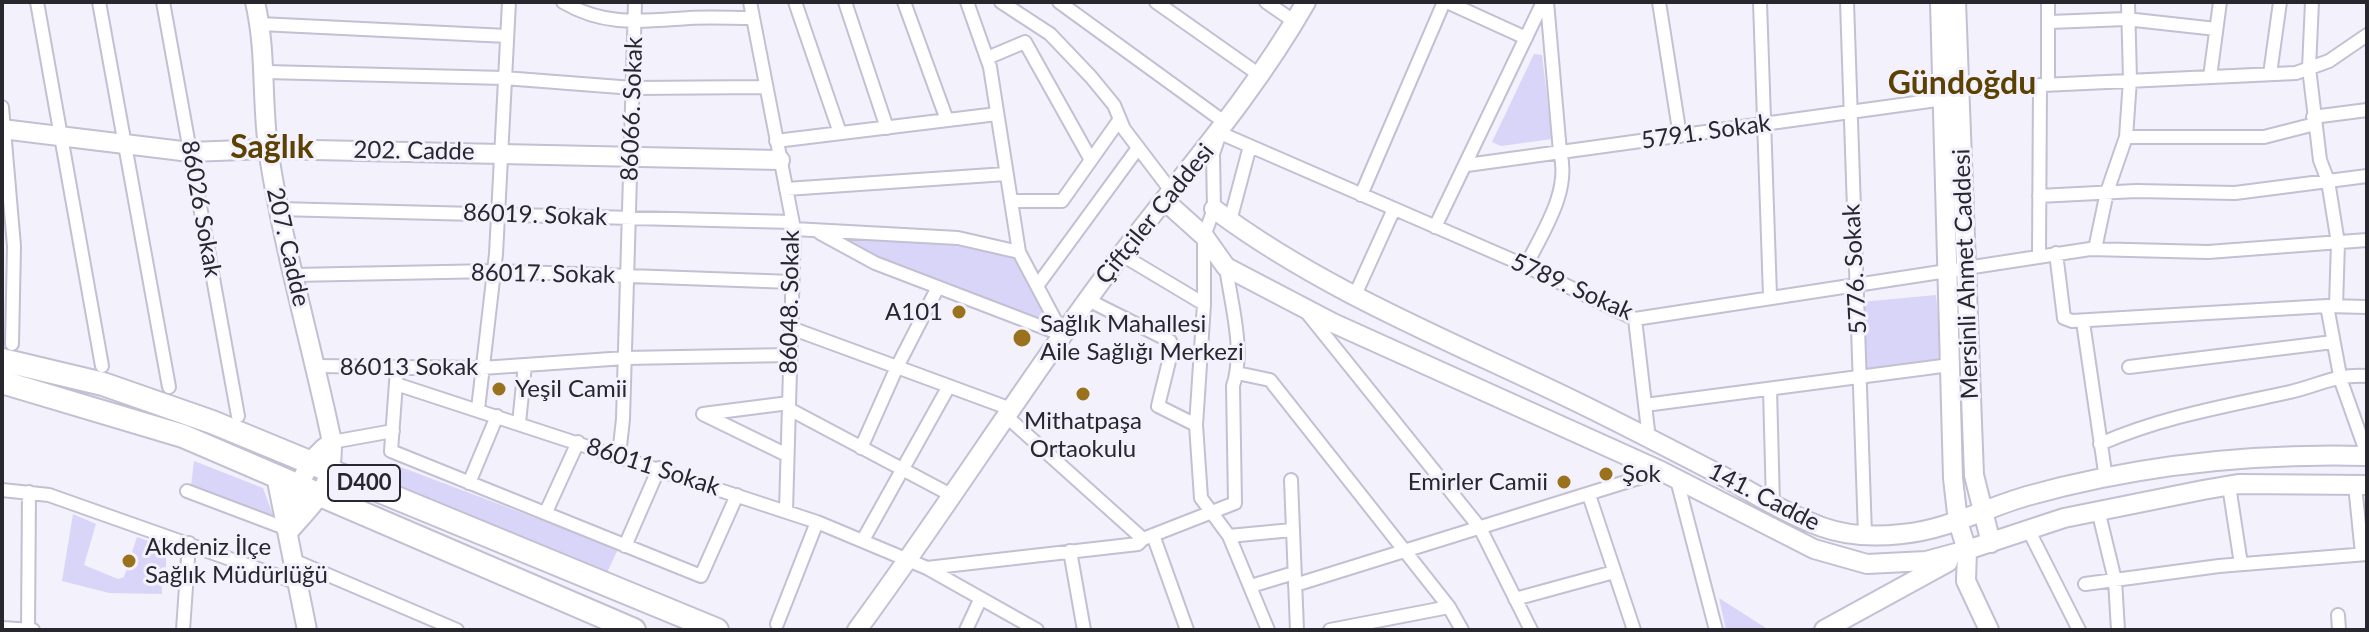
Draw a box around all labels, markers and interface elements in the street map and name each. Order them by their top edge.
street label: 86066. Sokak [615,36,649,182]
district label: Gündoğdu [1888,65,2036,103]
street label: 5791. Sokak [1639,109,1773,155]
district label: Sağlık [230,129,314,167]
street label: 202. Cadde [353,136,475,166]
street label: 86026 Sokak [175,138,227,280]
street label: Çiftçiler Caddesi [1090,138,1220,290]
street label: Mersinli Ahmet Caddesi [1947,148,1985,400]
street label: 207. Cadde [260,185,316,309]
street label: 86019. Sokak [462,198,608,232]
street label: 5776. Sokak [1837,203,1873,335]
street label: 86048. Sokak [774,230,806,374]
street label: 5789. Sokak [1507,247,1637,327]
street label: 86017. Sokak [471,258,615,290]
place label: A101 [885,298,943,326]
marker: A101 [950,303,968,321]
place label: Sağlık Mahallesi Aile Sağlığı Merkezi [1040,310,1244,366]
marker: Sağlık Mahallesi Aile Sağlığı Merkezi [1011,327,1033,349]
street label: 86013 Sokak [340,353,478,381]
place label: Yeşil Camii [515,375,627,403]
marker: Yeşil Camii [490,380,508,398]
marker: Mithatpaşa Ortaokulu [1074,385,1092,403]
place label: Mithatpaşa Ortaokulu [1024,407,1142,463]
street label: 86011 Sokak [583,432,723,502]
street label: 141. Cadde [1704,457,1824,537]
place label: Şok [1622,460,1661,488]
road number: D400 [328,465,400,501]
marker: Şok [1597,465,1615,483]
place label: Emirler Camii [1408,468,1548,496]
marker: Emirler Camii [1555,473,1573,491]
place label: Akdeniz İlçe Sağlık Müdürlüğü [145,533,328,589]
marker: Akdeniz İlçe Sağlık Müdürlüğü [120,552,138,570]

